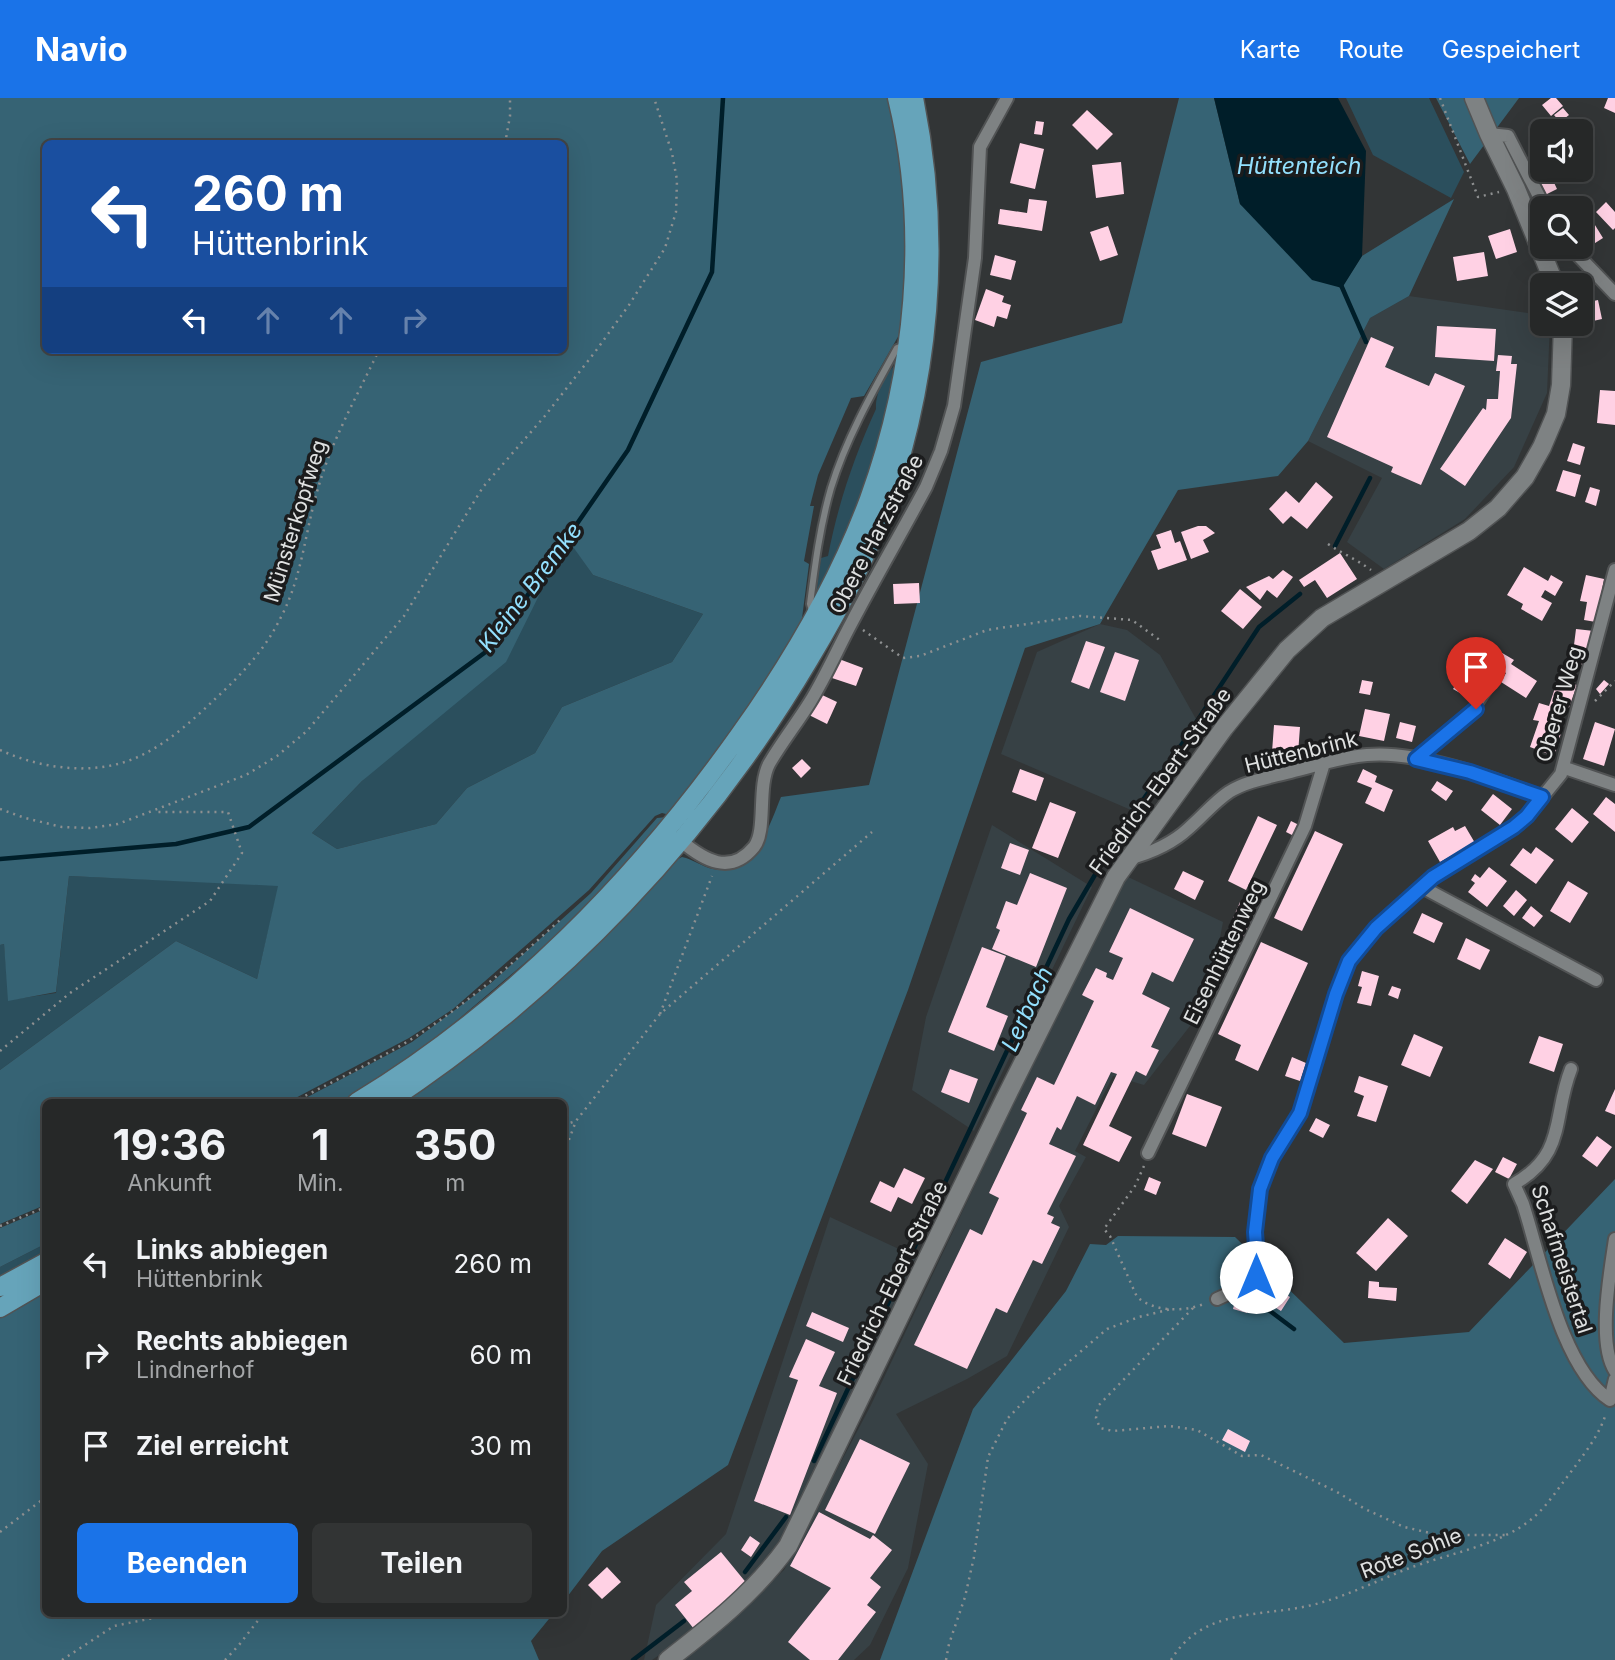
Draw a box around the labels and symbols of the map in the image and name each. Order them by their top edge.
water label: Hüttenteich [1237,152,1361,180]
street label: Münsterkopfweg [258,437,332,605]
street label: Obere Harzstraße [824,450,928,618]
water label: Kleine Bremke [472,517,588,657]
pin [1446,637,1506,709]
street label: Oberer Weg [1531,643,1587,765]
street label: Friedrich-Ebert-Straße [1084,683,1236,879]
street label: Hüttenbrink [1242,726,1361,778]
street label: Eisenhüttenweg [1178,876,1270,1028]
water label: Lerbach [995,962,1059,1056]
street label: Friedrich-Ebert-Straße [831,1176,953,1390]
street label: Schafmeistertal [1526,1181,1598,1337]
position arrow [1219,1240,1293,1314]
street label: Rote Sohle [1357,1522,1465,1584]

